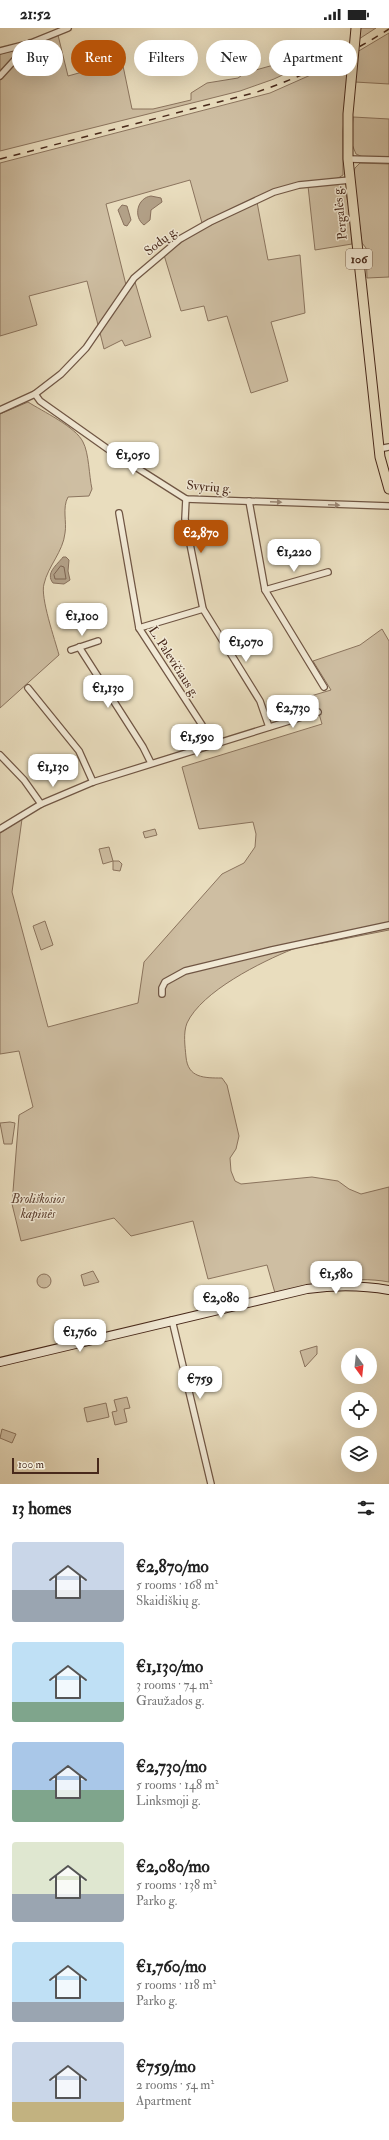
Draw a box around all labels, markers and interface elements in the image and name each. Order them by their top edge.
text: 21:52 [20,5,51,24]
chip: Buy [12,40,63,76]
chip: Rent [71,40,126,76]
chip: Filters [134,40,198,76]
chip: New [206,40,261,76]
chip: Apartment [269,40,357,76]
street label: Pergalės g. [329,185,351,241]
street label: Sodų g. [141,223,181,259]
road number: 106 [346,249,372,269]
pin: €1,050 [100,442,166,476]
text: €1,050 [116,447,150,463]
street label: Svyrių g. [186,477,232,498]
one-way arrow [270,499,282,506]
one-way arrow [328,502,340,509]
pin: €2,870 [168,520,234,554]
text: €2,870 [183,525,219,541]
pin: €1,220 [261,539,327,573]
text: €1,220 [276,544,312,560]
pin: €1,100 [49,603,115,637]
text: €1,100 [65,608,99,624]
street label: L. Palevičiaus g. [145,623,203,701]
pin: €1,070 [213,629,279,663]
text: €1,070 [229,634,263,650]
pin: €1,130 [75,675,141,709]
text: €1,130 [92,680,124,696]
pin: €2,730 [260,695,326,729]
text: €2,730 [276,700,310,716]
pin: €1,590 [164,724,230,758]
text: €1,590 [180,729,214,745]
pin: €1,130 [20,754,86,788]
text: €1,130 [37,759,69,775]
park label: Broliškosios kapinės [10,1191,65,1222]
pin: €1,580 [303,1261,369,1295]
text: €1,580 [319,1266,353,1282]
pin: €2,080 [188,1285,254,1319]
text: €2,080 [203,1290,239,1306]
pin: €1,760 [47,1319,113,1353]
text: €1,760 [63,1324,97,1340]
north arrow [341,1348,377,1384]
map controls [341,1348,377,1472]
pin: €759 [176,1366,224,1400]
text: €759 [187,1371,213,1387]
button: locate [341,1392,377,1428]
button: layers [341,1436,377,1472]
scale bar [12,1456,99,1475]
text: 100 m [18,1458,44,1471]
icon: filters [355,1497,377,1519]
text: 13 homes [12,1498,71,1519]
text: €2,870/mo [136,1556,209,1577]
icon: home [44,1558,92,1606]
text: 5 rooms · 168 m² [136,1577,218,1593]
text: Skaidiškių g. [136,1593,200,1609]
text: €1,130/mo [136,1656,203,1677]
icon: home [44,1658,92,1706]
text: 3 rooms · 74 m² [136,1677,213,1693]
text: Graužados g. [136,1693,204,1709]
text: €2,730/mo [136,1756,207,1777]
icon: home [44,1758,92,1806]
text: 5 rooms · 148 m² [136,1777,219,1793]
text: Linksmoji g. [136,1793,201,1809]
text: €2,080/mo [136,1856,210,1877]
icon: home [44,1858,92,1906]
text: 5 rooms · 138 m² [136,1877,217,1893]
text: Parko g. [136,1893,177,1909]
text: €1,760/mo [136,1956,206,1977]
icon: home [44,1958,92,2006]
text: 5 rooms · 118 m² [136,1977,216,1993]
text: Parko g. [136,1993,177,2009]
text: €759/mo [136,2056,196,2077]
icon: home [44,2058,92,2106]
text: 2 rooms · 54 m² [136,2077,214,2093]
text: Apartment [136,2093,192,2109]

